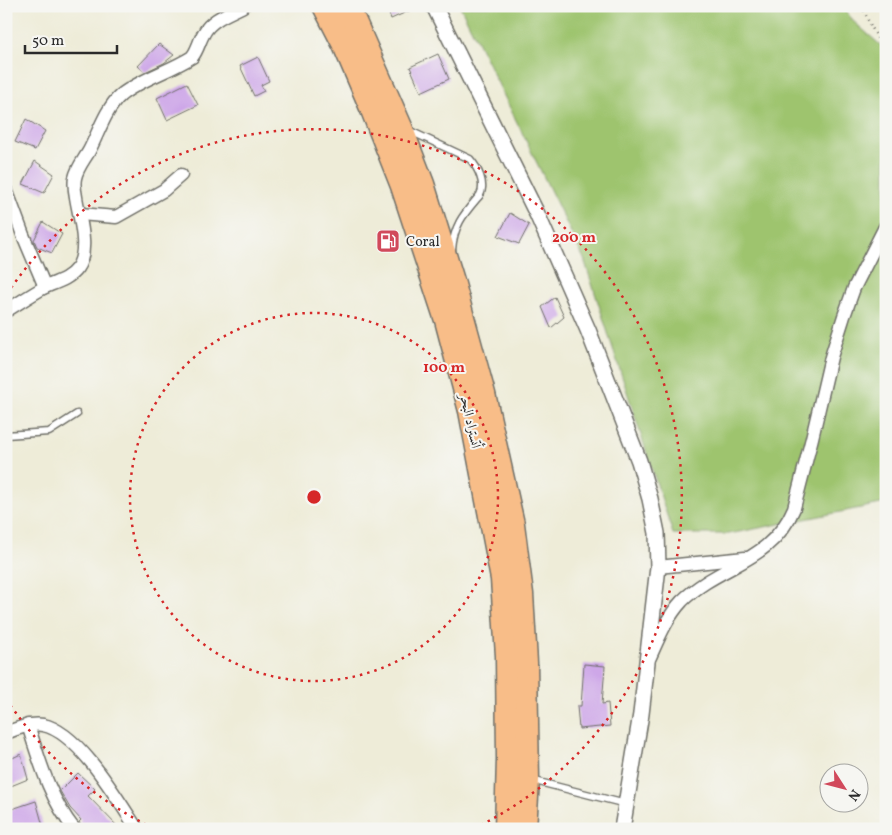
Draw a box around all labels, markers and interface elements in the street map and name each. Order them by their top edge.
scale bar [25,22,118,54]
text: 50 m [32,31,64,52]
fuel station icon: Coral [375,228,401,254]
text: 200 m [552,228,596,249]
place label: Coral [406,233,440,252]
text: 100 m [423,358,466,379]
street label: أتستراد البحر [454,390,487,451]
centre of rings [305,488,323,506]
north arrow [820,762,870,812]
text: N [843,785,864,804]

